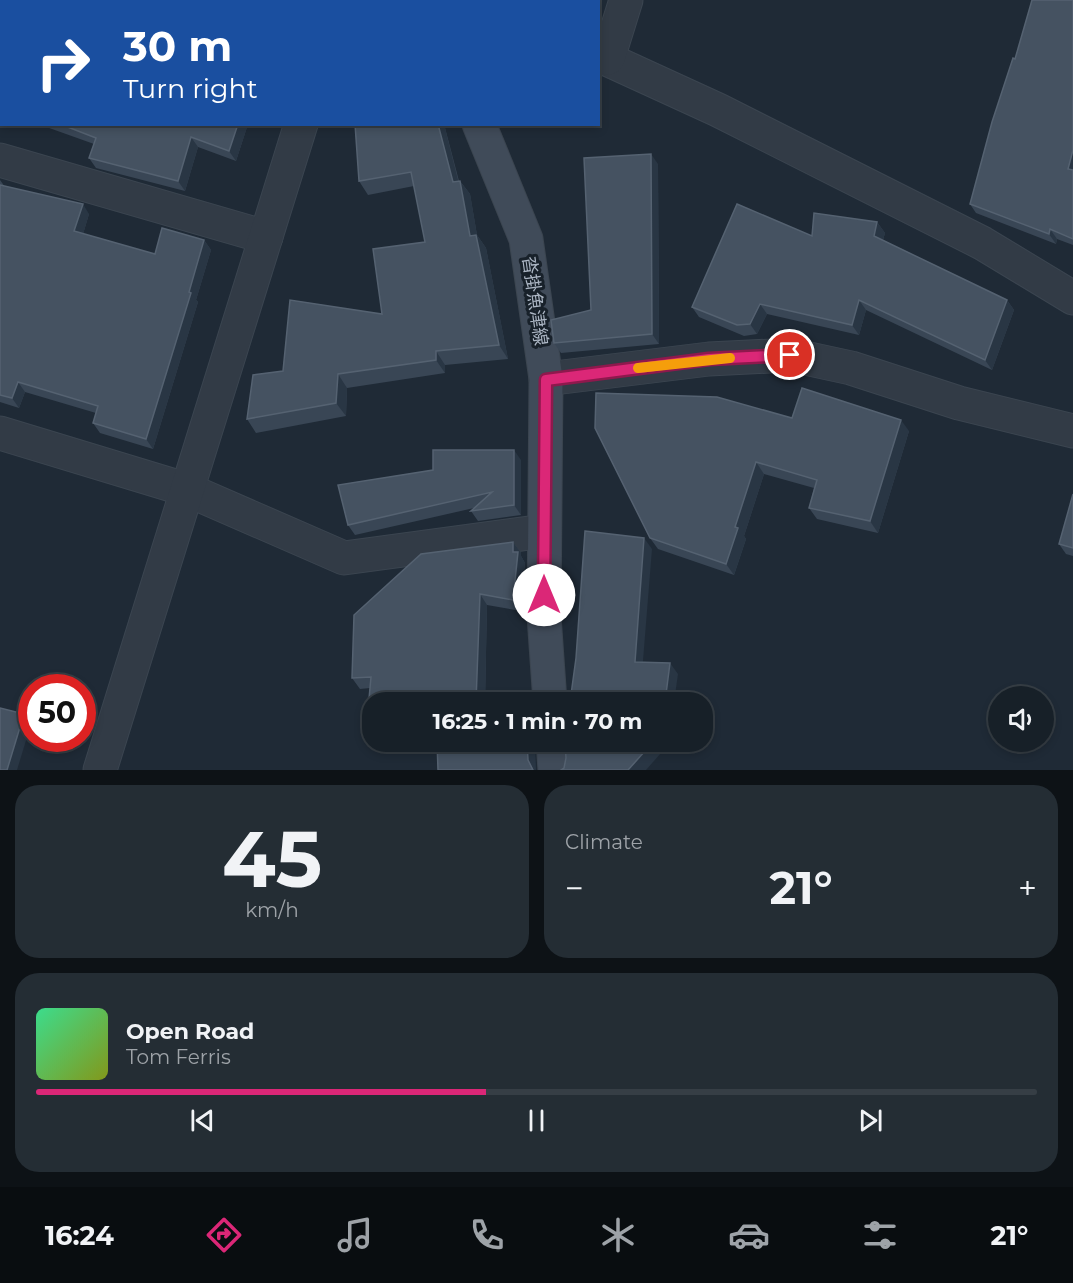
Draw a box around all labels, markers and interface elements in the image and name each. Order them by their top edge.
text: 30 m [123,20,232,72]
icon: right [24,24,102,102]
text: Turn right [123,72,258,105]
street label: 沓掛魚津線 [518,255,552,347]
pin [764,329,815,380]
icon: arrive [773,338,806,371]
position arrow [512,563,576,627]
speed limit sign: 50 [18,674,96,752]
map controls [988,686,1054,752]
button: sound [988,686,1054,752]
text: 16:25 · 1 min · 70 m [433,708,642,735]
text: 45 [222,811,322,907]
text: Climate [565,830,643,854]
text: 21° [769,860,833,915]
text: − [565,868,584,908]
text: + [1018,868,1037,908]
text: km/h [245,898,299,922]
text: Open Road [126,1018,254,1045]
text: Tom Ferris [126,1045,231,1069]
icon: previous [186,1104,219,1137]
icon: pause [520,1104,553,1137]
icon: next [854,1104,887,1137]
icon: directions [203,1214,245,1256]
icon: music [334,1214,376,1256]
icon: phone [466,1214,508,1256]
icon: climate [597,1214,639,1256]
icon: car [728,1214,770,1256]
icon: filters [859,1214,901,1256]
text: 16:24 [45,1219,114,1252]
text: 21° [991,1219,1028,1252]

